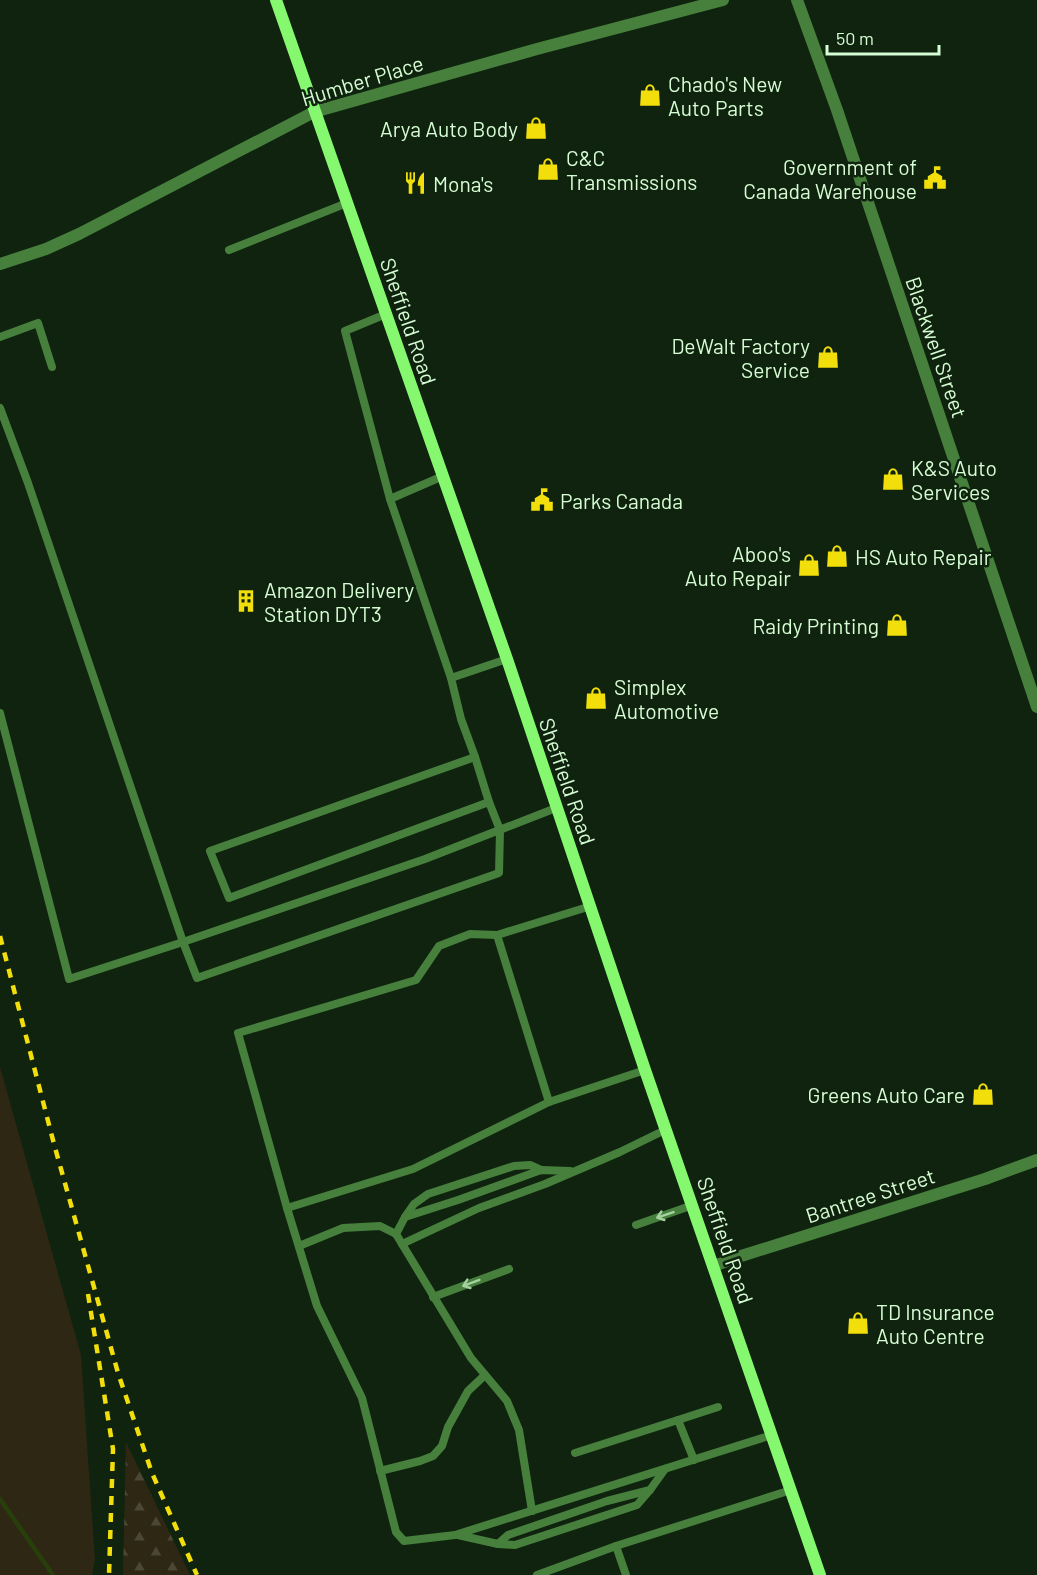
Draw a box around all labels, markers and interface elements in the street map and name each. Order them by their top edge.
scale bar [827,18,940,56]
text: 50 m [836,27,874,49]
street label: Humber Place [298,50,426,110]
place label: Chado's New Auto Parts [668,71,782,120]
shop icon: Chado's New Auto Parts [637,82,663,108]
shop icon: Arya Auto Body [523,115,549,141]
place label: Arya Auto Body [380,116,518,141]
place label: C&C Transmissions [566,145,697,194]
place label: Government of Canada Warehouse [743,154,917,203]
shop icon: C&C Transmissions [535,156,561,182]
public building icon: Government of Canada Warehouse [922,165,948,191]
restaurant icon: Mona's [402,170,428,196]
place label: Mona's [433,171,493,196]
street label: Sheffield Road [376,254,442,388]
street label: Blackwell Street [901,273,973,421]
place label: DeWalt Factory Service [671,333,810,382]
shop icon: DeWalt Factory Service [815,344,841,370]
place label: K&S Auto Services [911,455,997,504]
shop icon: K&S Auto Services [880,466,906,492]
public building icon: Parks Canada [529,487,555,513]
place label: Parks Canada [560,488,683,513]
place label: Aboo's Auto Repair [685,541,791,590]
shop icon: HS Auto Repair [824,543,850,569]
place label: HS Auto Repair [855,544,992,569]
shop icon: Aboo's Auto Repair [796,552,822,578]
place label: Amazon Delivery Station DYT3 [264,577,415,626]
building icon: Amazon Delivery Station DYT3 [233,588,259,614]
shop icon: Raidy Printing [884,612,910,638]
place label: Raidy Printing [752,613,879,638]
place label: Simplex Automotive [614,674,719,723]
shop icon: Simplex Automotive [583,685,609,711]
street label: Sheffield Road [535,714,601,848]
shop icon: Greens Auto Care [970,1081,996,1107]
place label: Greens Auto Care [808,1082,965,1107]
street label: Bantree Street [802,1162,938,1228]
street label: Sheffield Road [693,1173,759,1307]
one-way arrow [656,1211,675,1222]
one-way arrow [462,1278,481,1289]
place label: TD Insurance Auto Centre [876,1299,995,1348]
shop icon: TD Insurance Auto Centre [845,1310,871,1336]

